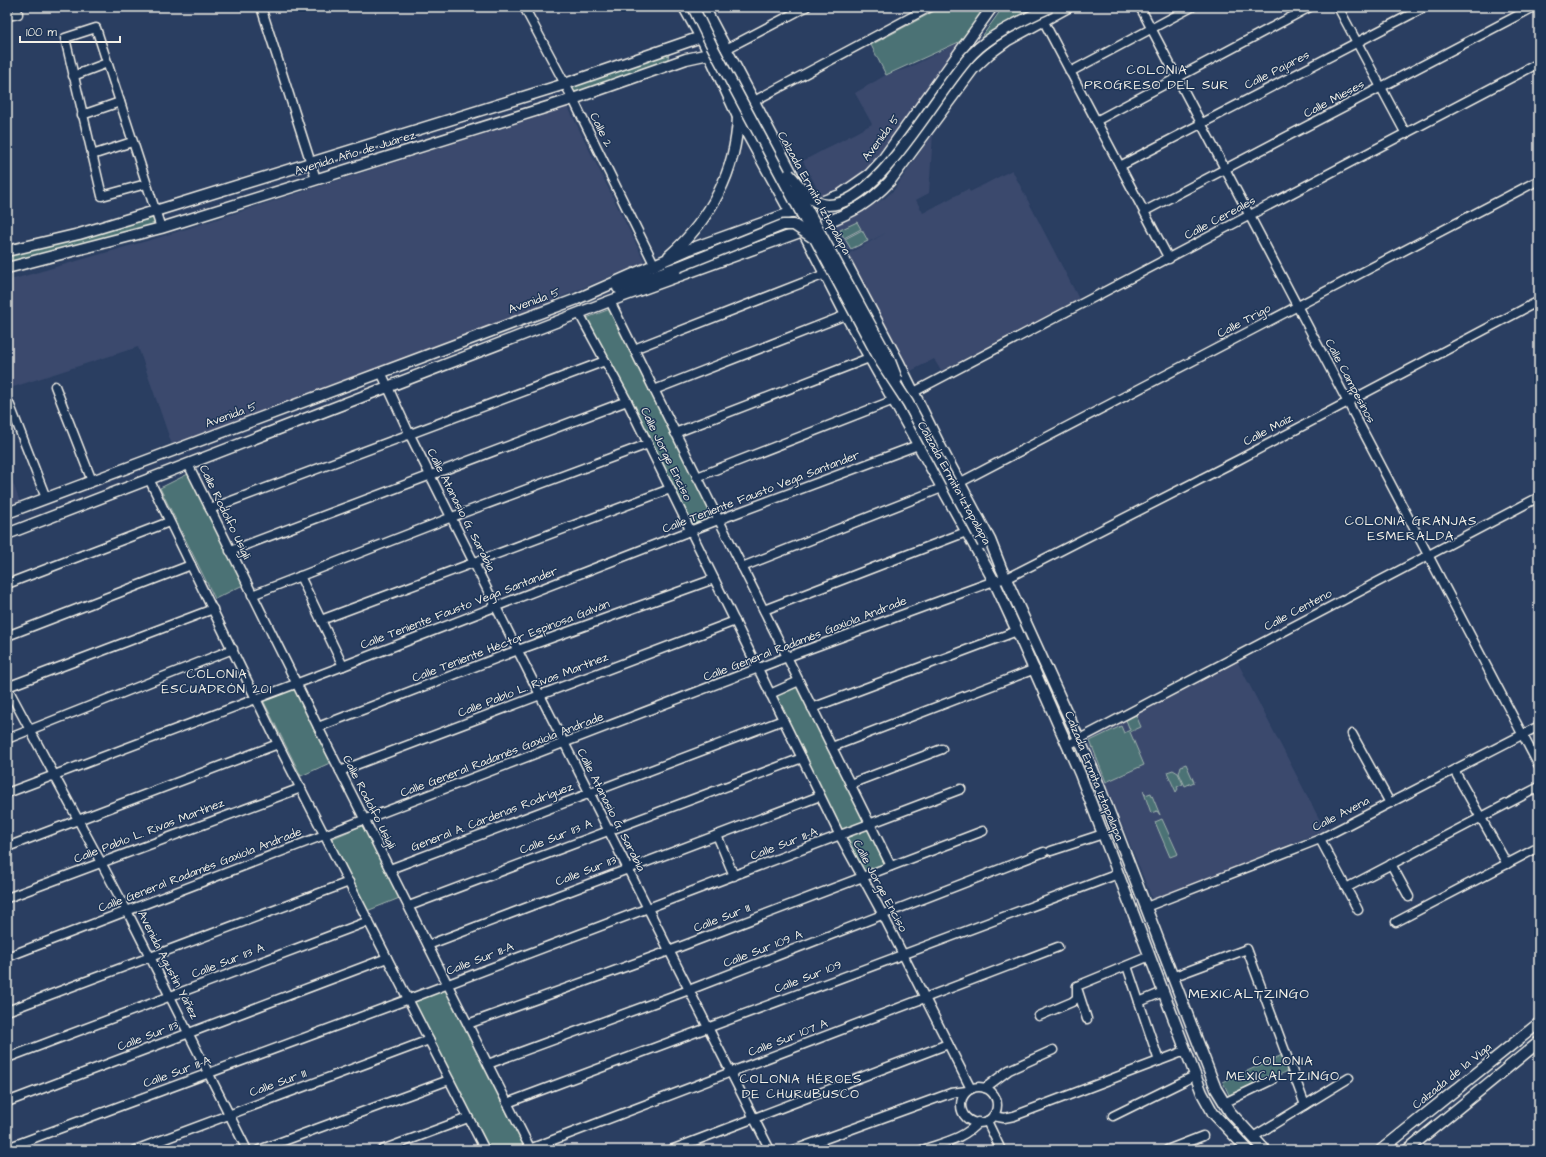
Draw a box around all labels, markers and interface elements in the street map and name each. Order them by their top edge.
scale bar [20,18,120,44]
text: 100 m [26,24,57,41]
street label: Calle Pajares [1242,46,1312,94]
district label: COLONIA PROGRESO DEL SUR [1084,61,1230,94]
street label: Calle Mieses [1301,76,1367,122]
street label: Calle 2 [585,110,617,150]
street label: Avenida 5 [858,111,904,165]
street label: Avenida Año de Juárez [292,126,418,179]
street label: Calzada Ermita Iztapalapa [773,128,855,258]
street label: Calle Cereales [1181,192,1259,244]
street label: Avenida 5 [506,284,563,318]
street label: Calle Trigo [1214,300,1275,343]
street label: Calle Campesinos [1321,336,1379,426]
street label: Avenida 5 [203,398,260,432]
street label: Calle Jorge Enciso [635,404,696,504]
street label: Calle Maíz [1240,410,1296,450]
street label: Calzada Ermita Iztapalapa [913,418,995,548]
street label: Calle Atanasio G. Sarabia [423,446,499,574]
street label: Calle Teniente Fausto Vega Santander [660,446,863,539]
street label: Calle Rodolfo Usigli [194,462,255,563]
district label: COLONIA GRANJAS ESMERALDA [1345,512,1477,545]
street label: Calle Teniente Fausto Vega Santander [358,562,561,655]
street label: Calle Centeno [1261,585,1335,635]
street label: Calle General Radamés Gaxiola Andrade [701,592,910,686]
street label: Calle Teniente Héctor Espinosa Galván [410,595,612,687]
street label: Calle Pablo L. Rivas Martínez [455,648,611,722]
district label: COLONIA ESCUADRÓN 201 [162,665,272,698]
street label: Calle General Radamés Gaxiola Andrade [398,708,607,802]
street label: Calzada Ermita Iztapalapa [1060,709,1128,843]
street label: Calle Atanasio G. Sarabia [573,746,649,874]
street label: Calle Rodolfo Usigli [337,752,400,852]
street label: General A. Cárdenas Rodríguez [409,778,576,857]
street label: Calle Avena [1309,792,1373,836]
street label: Calle Pablo L. Rivas Martínez [71,794,227,868]
street label: Calle Sur 113 A [517,815,595,859]
street label: Calle General Radamés Gaxiola Andrade [96,823,305,917]
street label: Calle Sur 111-A [748,823,820,865]
street label: Calle Jorge Enciso [848,837,912,936]
street label: Calle Sur 113 [553,852,619,890]
street label: Calle Sur 111 [691,899,753,937]
street label: Avenida Agustín Yáñez [132,908,203,1023]
street label: Calle Sur 109 A [721,926,805,972]
street label: Calle Sur 111-A [444,938,516,980]
street label: Calle Sur 113 A [189,939,267,983]
street label: Calle Sur 109 [772,956,844,998]
district label: MEXICALTZINGO [1188,984,1310,1004]
street label: Calle Sur 107 A [746,1015,830,1061]
street label: Calle Sur 113 [115,1017,181,1055]
street label: Calzada de la Viga [1409,1039,1496,1114]
street label: Calle Sur 111-A [141,1052,214,1092]
district label: COLONIA MEXICALTZINGO [1226,1052,1340,1085]
street label: Calle Sur 111 [247,1065,309,1101]
district label: COLONIA HÉROES DE CHURUBUSCO [740,1070,862,1103]

